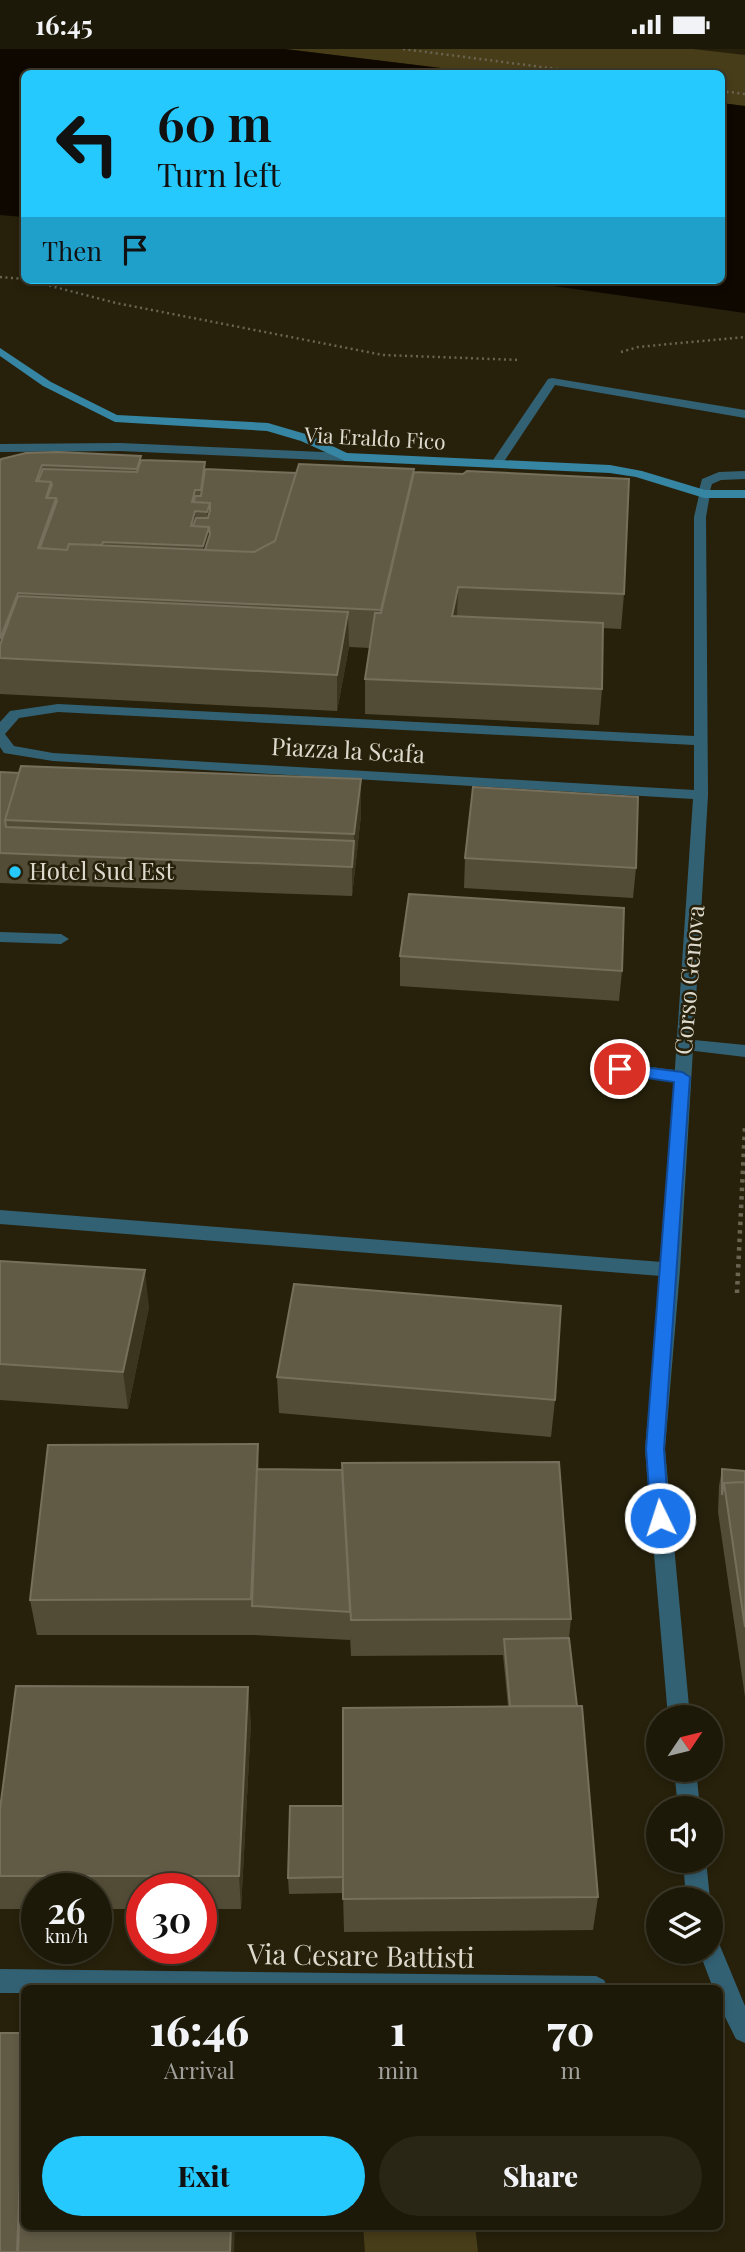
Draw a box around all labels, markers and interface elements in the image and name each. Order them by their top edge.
text: 16:45 [35,7,93,42]
text: 60 m [157,89,272,154]
icon: left [42,98,133,189]
text: Turn left [157,152,281,195]
icon: arrive [116,231,154,269]
text: Then [42,233,102,268]
street label: Via Eraldo Fico [303,419,446,455]
street label: Piazza la Scafa [270,729,426,769]
place label: Hotel Sud Est [29,854,175,886]
marker: Hotel Sud Est [7,864,23,880]
street label: Corso Genova [666,904,710,1056]
pin [590,1039,650,1099]
icon: arrive [601,1050,639,1088]
position arrow [623,1481,697,1555]
north arrow [646,1705,723,1781]
map controls [646,1705,723,1964]
button: sound [646,1796,723,1873]
speed limit sign: 30 [126,1873,217,1964]
text: 26 [48,1886,85,1933]
button: layers [646,1887,723,1964]
text: km/h [45,1924,88,1948]
street label: Via Cesare Battisti [246,1934,475,1975]
text: 16:46 [149,2001,249,2057]
text: 1 [390,2001,406,2057]
text: 70 [547,2001,595,2057]
text: Arrival [164,2054,235,2085]
text: min [378,2054,419,2085]
text: m [561,2054,581,2085]
button: Exit [42,2136,365,2216]
button: Share [379,2136,702,2216]

